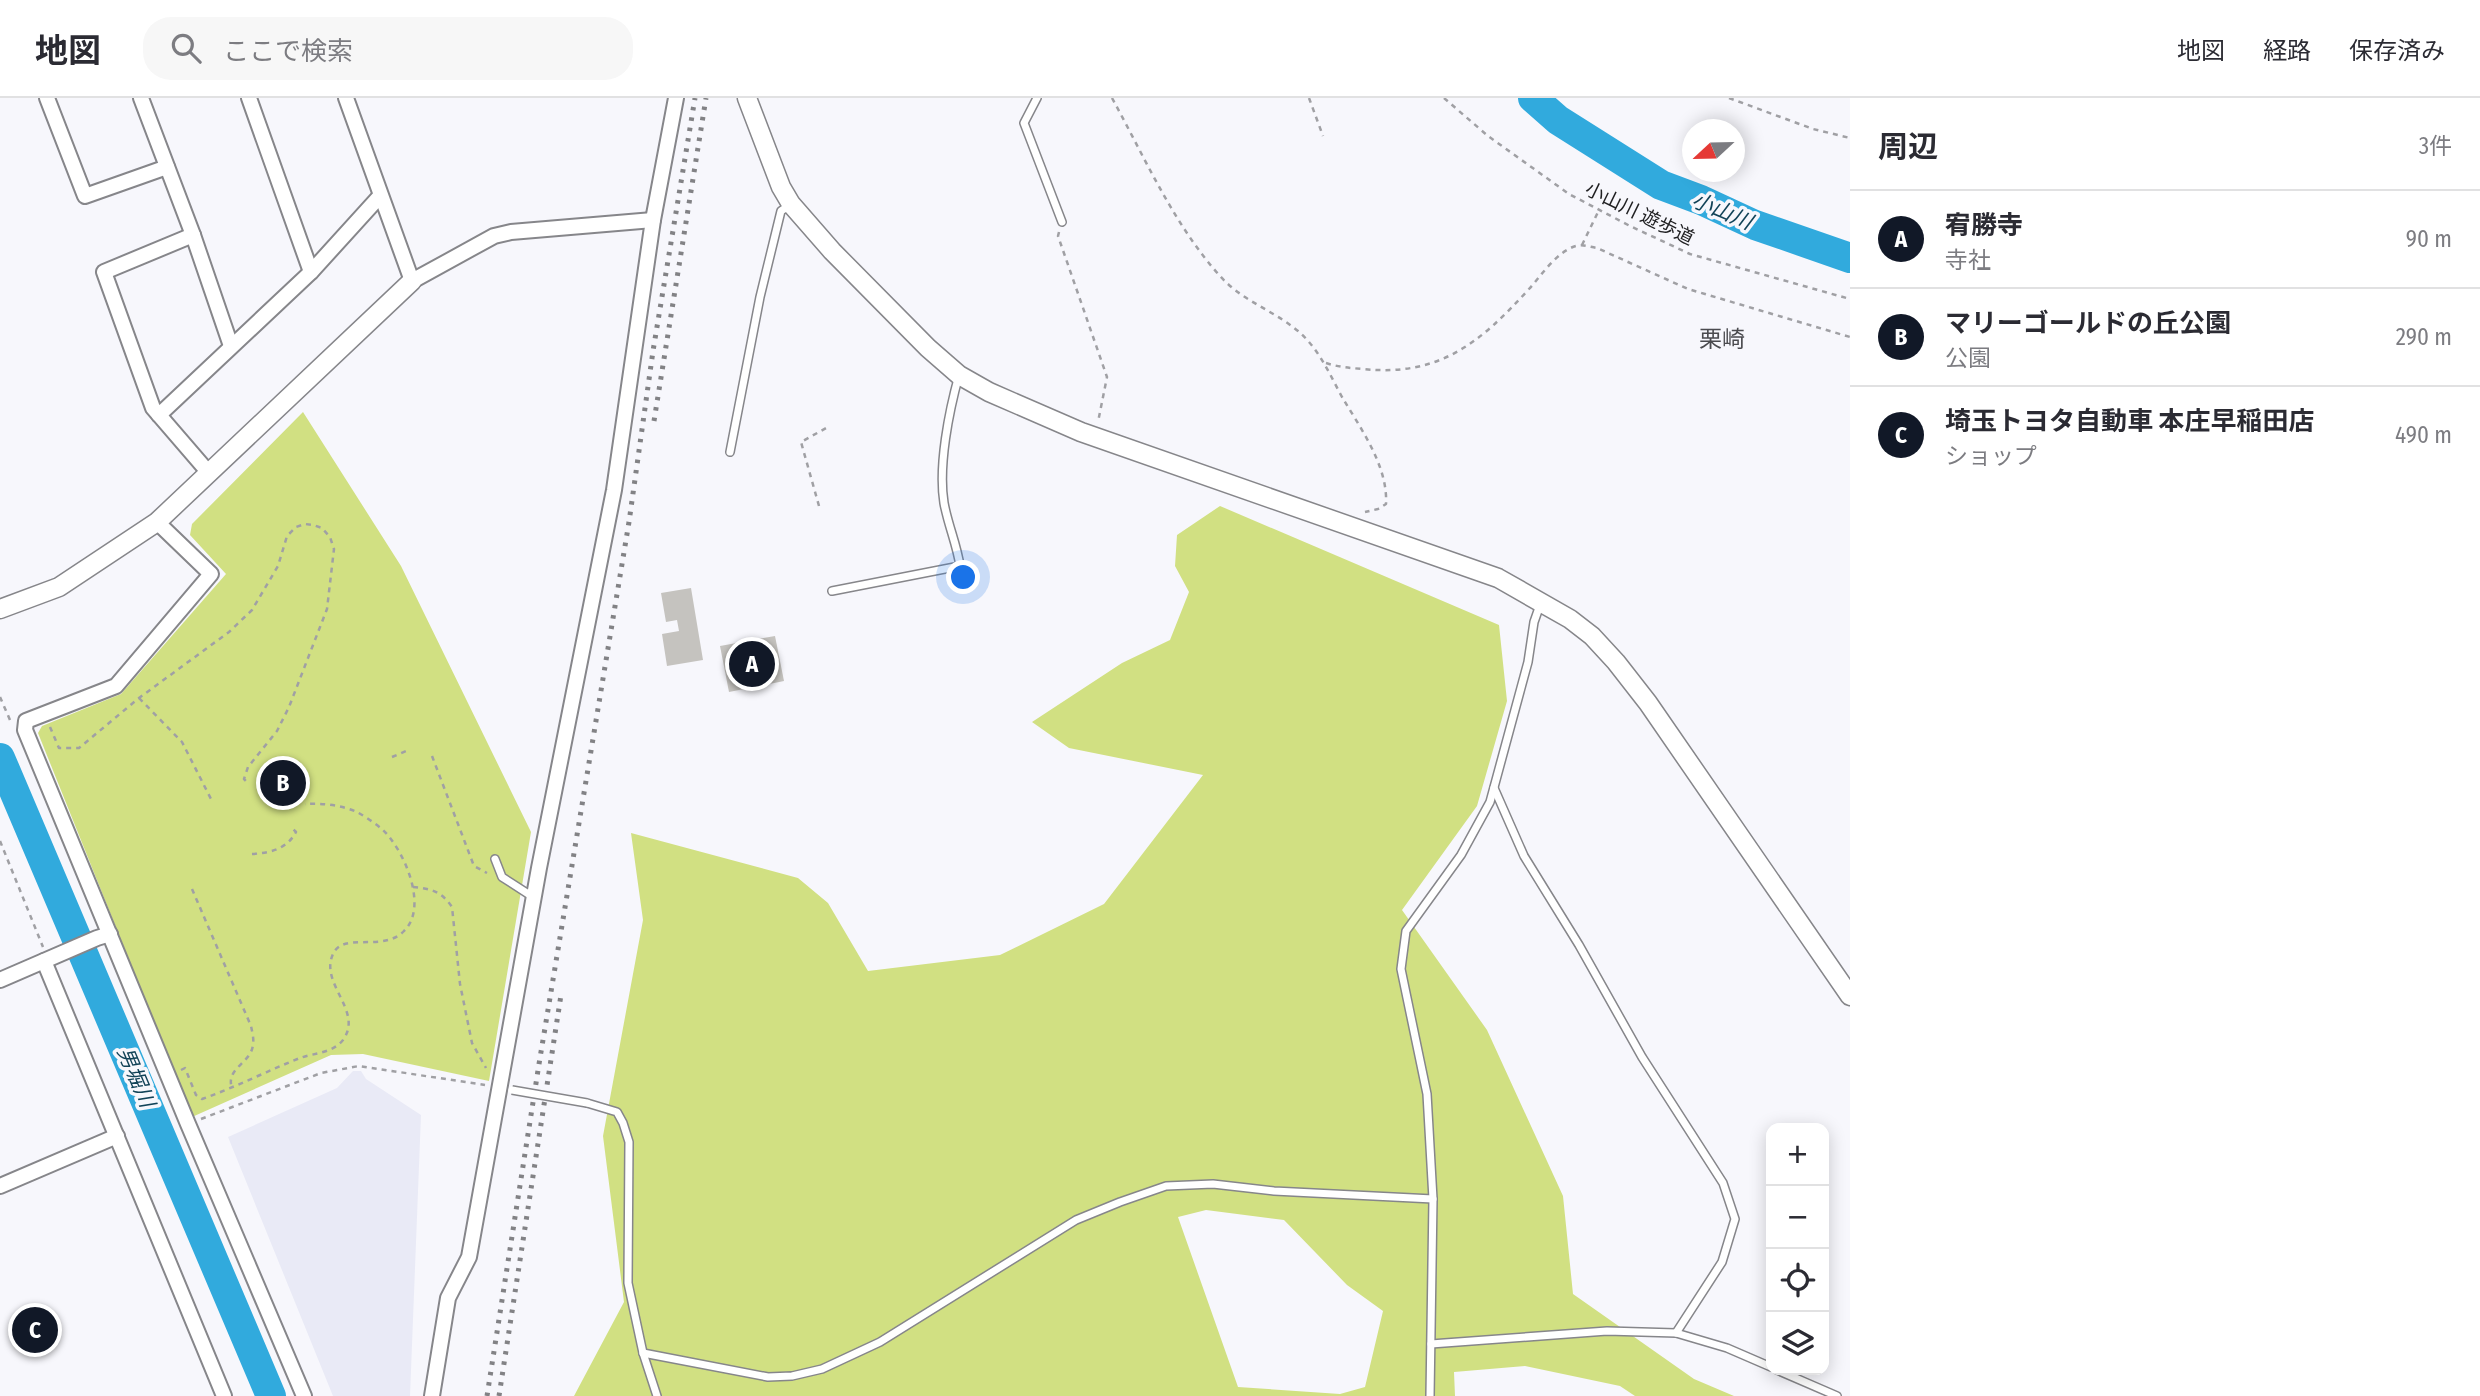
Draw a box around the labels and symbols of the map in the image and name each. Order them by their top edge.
north arrow [1682,119,1745,182]
street label: 小山川 遊歩道 [1582,177,1698,250]
water label: 小山川 [1688,187,1758,236]
district label: 栗崎 [1699,325,1745,353]
your location [946,560,980,594]
pin: A [729,638,775,690]
pin: B [260,757,306,809]
water label: 男堀川 [112,1043,161,1113]
pin: C [12,1304,58,1356]

